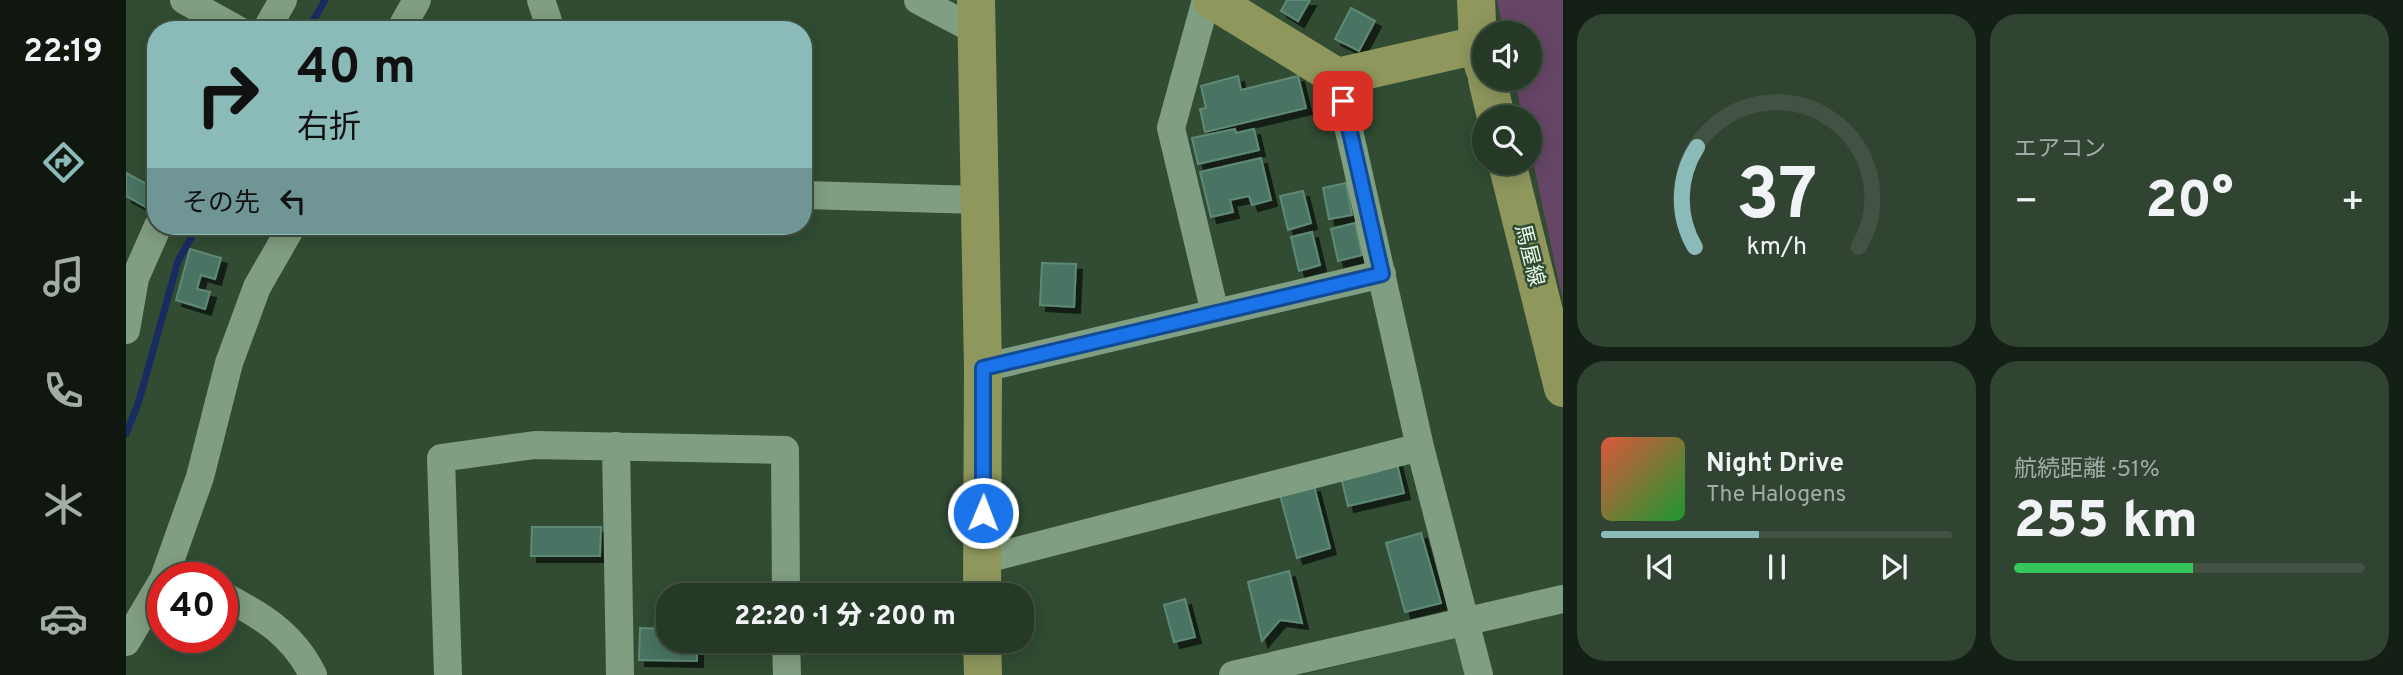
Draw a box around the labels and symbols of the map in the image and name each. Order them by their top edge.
pin [1313,71,1373,131]
street label: 馬屋線 [1508,222,1549,289]
position arrow [946,476,1020,550]
speed limit sign: 40 [147,562,238,653]

